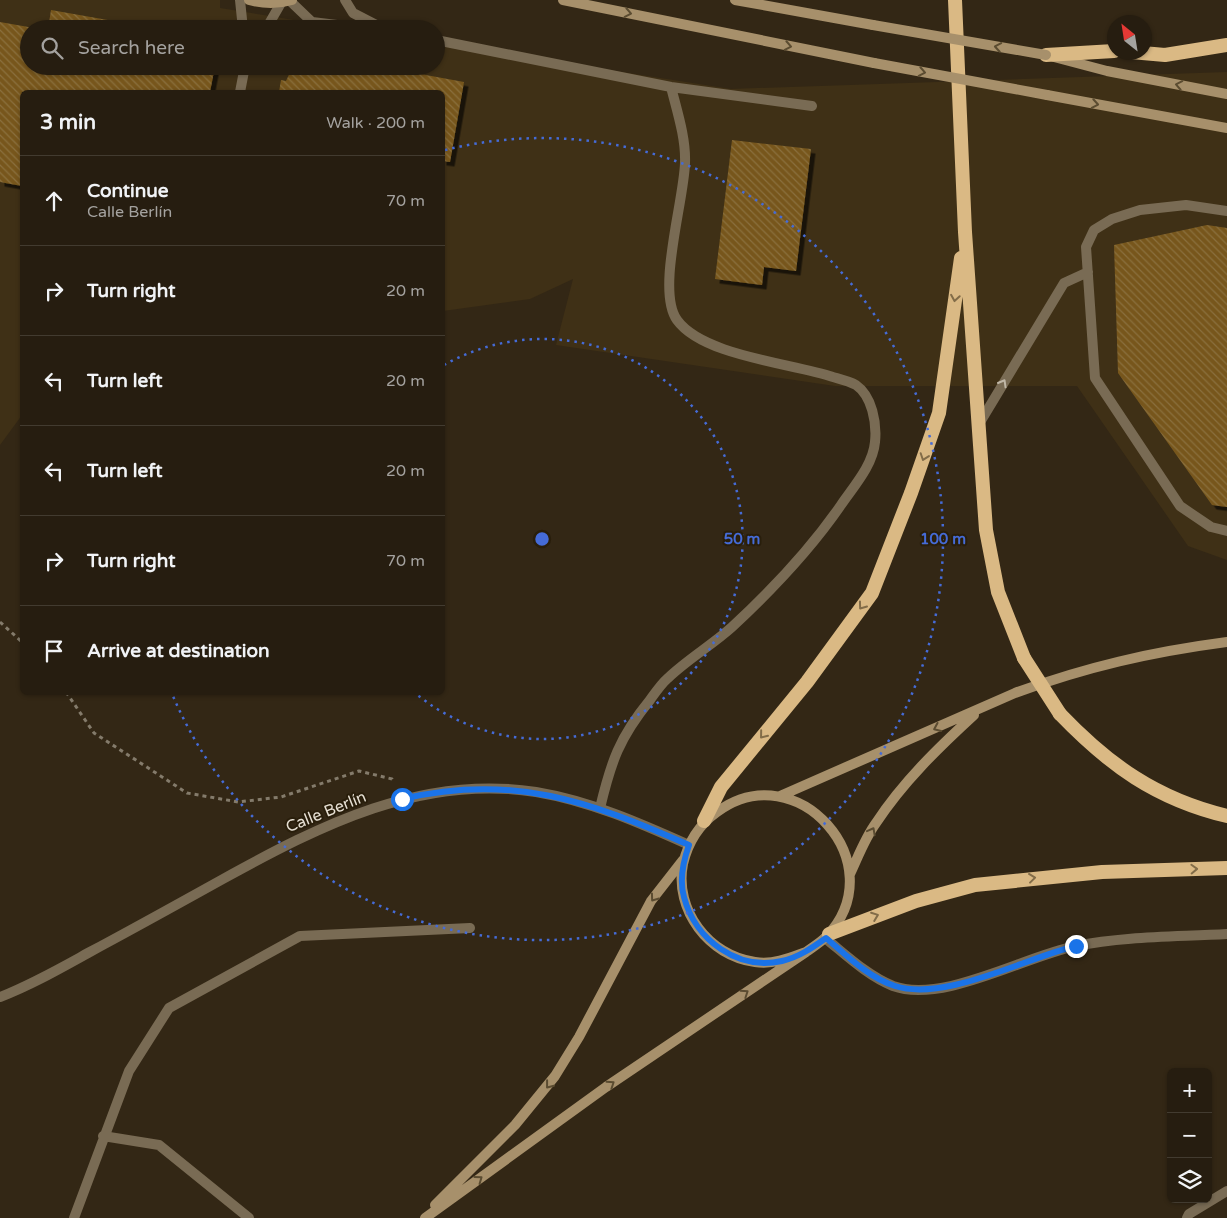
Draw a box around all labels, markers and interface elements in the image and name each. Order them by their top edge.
one-way arrow [624,7,633,18]
north arrow [1107,15,1152,60]
search box [20,20,445,75]
icon: search [38,34,66,62]
text: Search here [78,37,185,59]
one-way arrow [783,40,792,50]
one-way arrow [993,42,1002,52]
one-way arrow [917,66,926,77]
one-way arrow [1175,80,1184,90]
one-way arrow [1091,98,1100,109]
text: 3 min [40,110,96,135]
text: Walk · 200 m [326,113,425,133]
text: Continue [87,180,169,202]
icon: ahead [40,187,68,215]
text: 70 m [386,191,425,211]
text: Calle Berlín [87,202,172,222]
icon: right [40,277,68,305]
text: Turn right [87,280,175,302]
text: 20 m [386,281,425,301]
one-way arrow [950,294,960,302]
icon: left [40,367,68,395]
text: Turn left [87,370,163,392]
text: 20 m [386,371,425,391]
one-way arrow [996,379,1006,388]
one-way arrow [920,452,930,461]
icon: left [40,457,68,485]
text: Turn left [87,460,163,482]
text: 20 m [386,461,425,481]
centre of rings [533,530,551,548]
text: 50 m [724,530,760,548]
text: 100 m [920,530,966,548]
icon: right [40,547,68,575]
text: Turn right [87,550,175,572]
text: 70 m [386,551,425,571]
one-way arrow [859,600,868,610]
icon: arrive [40,637,68,665]
text: Arrive at destination [87,640,270,662]
one-way arrow [934,722,942,732]
one-way arrow [760,730,769,739]
street label: Calle Berlín [283,787,369,837]
route start [391,788,414,811]
one-way arrow [866,827,876,836]
one-way arrow [1191,863,1199,874]
one-way arrow [1028,873,1036,884]
one-way arrow [651,892,660,902]
one-way arrow [870,912,879,922]
route end [1065,935,1088,958]
one-way arrow [740,990,749,999]
map controls [1167,1068,1212,1203]
button: + [1167,1068,1212,1113]
one-way arrow [545,1079,554,1088]
one-way arrow [605,1081,614,1090]
button: − [1167,1113,1212,1158]
button: layers [1167,1158,1212,1203]
one-way arrow [473,1176,483,1185]

